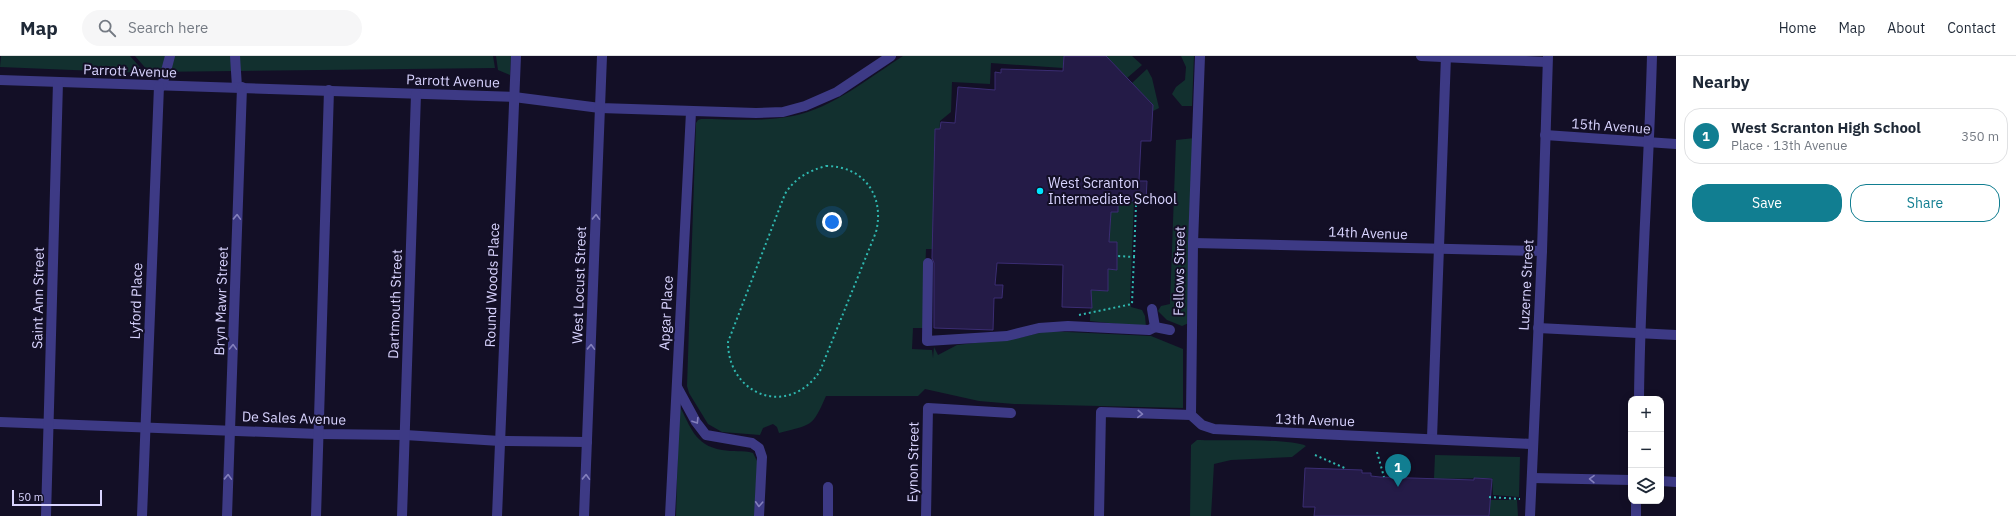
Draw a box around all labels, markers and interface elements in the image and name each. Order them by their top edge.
search box [82,10,362,46]
text: Map [20,16,58,40]
icon: search [96,17,118,39]
text: Search here [128,18,208,37]
text: Home [1779,19,1816,37]
text: Map [1838,19,1865,37]
text: About [1887,19,1925,37]
text: Contact [1947,19,1996,37]
street label: Parrott Avenue [83,60,177,82]
street label: Parrott Avenue [406,70,500,92]
text: Nearby [1692,71,1750,93]
street label: 15th Avenue [1571,114,1652,138]
text: West Scranton High School [1731,118,1921,137]
text: 1 [1702,128,1710,145]
text: 350 m [1961,128,1999,145]
text: Place · 13th Avenue [1731,137,1847,154]
place label: West Scranton Intermediate School [1048,174,1177,208]
button: Save [1692,184,1842,222]
button: Share [1850,184,2000,222]
marker: West Scranton Intermediate School [1035,186,1045,196]
your location [822,212,842,232]
one-way arrow [233,214,242,220]
one-way arrow [591,214,600,220]
street label: Round Woods Place [481,222,503,348]
street label: 14th Avenue [1328,223,1408,243]
street label: West Locust Street [568,226,590,344]
street label: Fellows Street [1169,226,1189,316]
street label: Luzerne Street [1515,239,1537,331]
street label: Bryn Mawr Street [210,246,232,356]
street label: Saint Ann Street [28,247,48,349]
street label: Dartmouth Street [384,249,406,359]
street label: Lyford Place [126,262,146,340]
street label: Apgar Place [655,275,677,351]
one-way arrow [229,344,237,350]
one-way arrow [586,344,595,350]
map controls [1628,396,1664,504]
button: + [1628,396,1664,432]
street label: De Sales Avenue [242,407,347,429]
one-way arrow [1137,410,1143,418]
street label: 13th Avenue [1275,410,1355,430]
one-way arrow [691,417,699,424]
street label: Eynon Street [903,421,923,502]
button: − [1628,432,1664,468]
pin: 1 [1385,454,1411,487]
button: layers [1628,468,1664,504]
one-way arrow [224,474,233,480]
one-way arrow [581,474,590,480]
one-way arrow [1589,475,1595,484]
scale bar [12,488,102,507]
text: 50 m [18,490,43,504]
one-way arrow [755,501,764,507]

